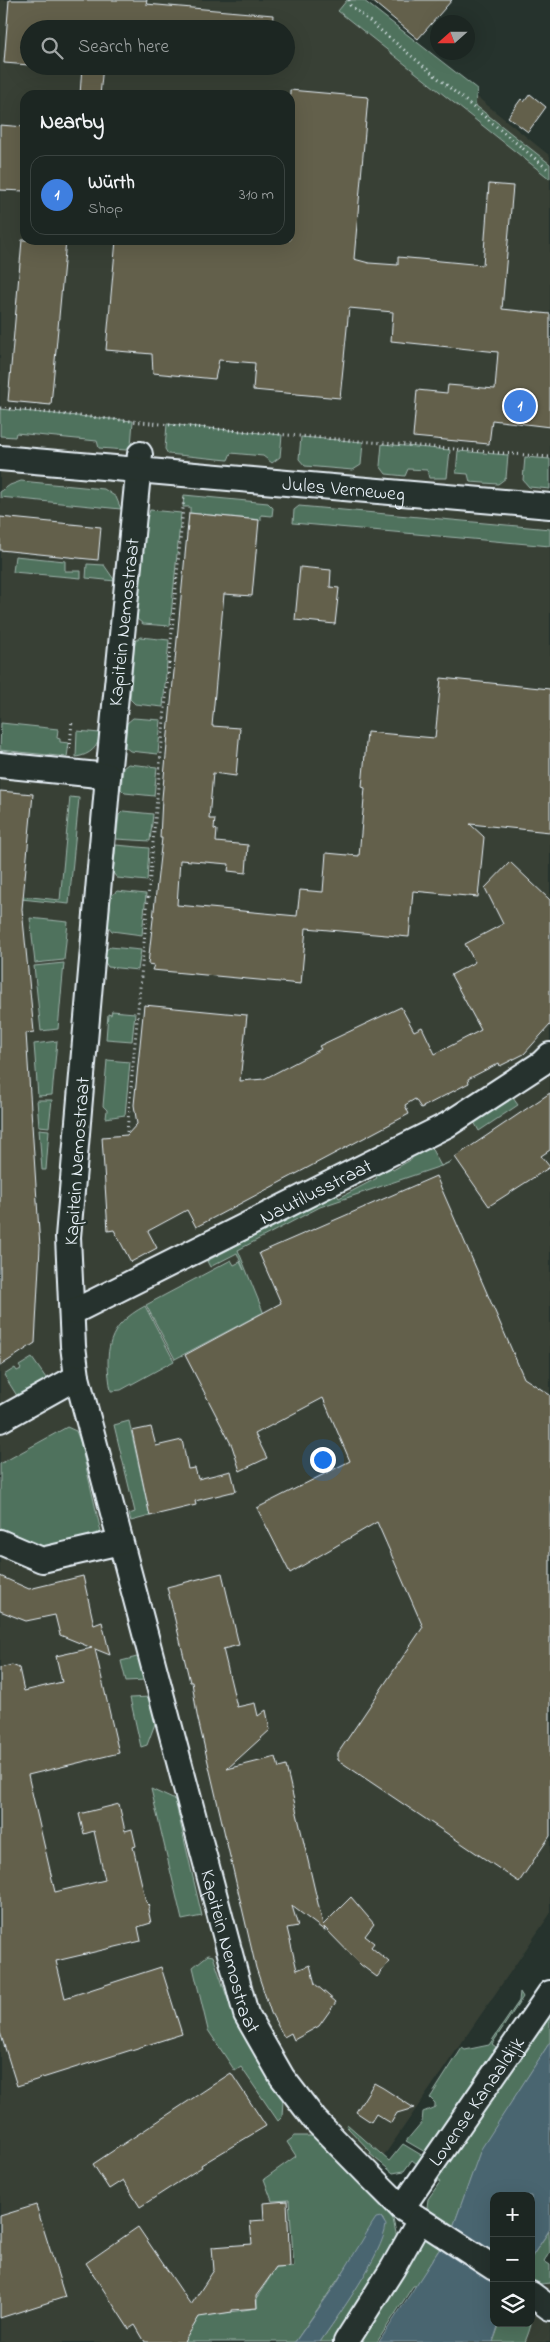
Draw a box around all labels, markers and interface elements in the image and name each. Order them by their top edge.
north arrow [430,15,475,60]
search box [20,20,295,75]
icon: search [38,34,66,62]
text: Search here [78,34,169,61]
text: Nearby [40,108,104,138]
text: Würth [88,170,135,197]
text: 1 [54,183,60,207]
text: 310 m [239,183,274,207]
text: Shop [88,197,123,221]
pin: 1 [504,387,536,425]
street label: Jules Verneweg [281,471,406,511]
street label: Kapitein Nemostraat [102,536,149,708]
street label: Kapitein Nemostraat [58,1076,99,1246]
street label: Nautilusstraat [255,1153,378,1233]
your location [310,1447,336,1473]
street label: Kapitein Nemostraat [191,1867,266,2040]
street label: Lovense Kanaaldijk [423,2031,533,2173]
map controls [490,2192,535,2327]
button: + [490,2192,535,2237]
button: − [490,2237,535,2282]
button: layers [490,2282,535,2327]

